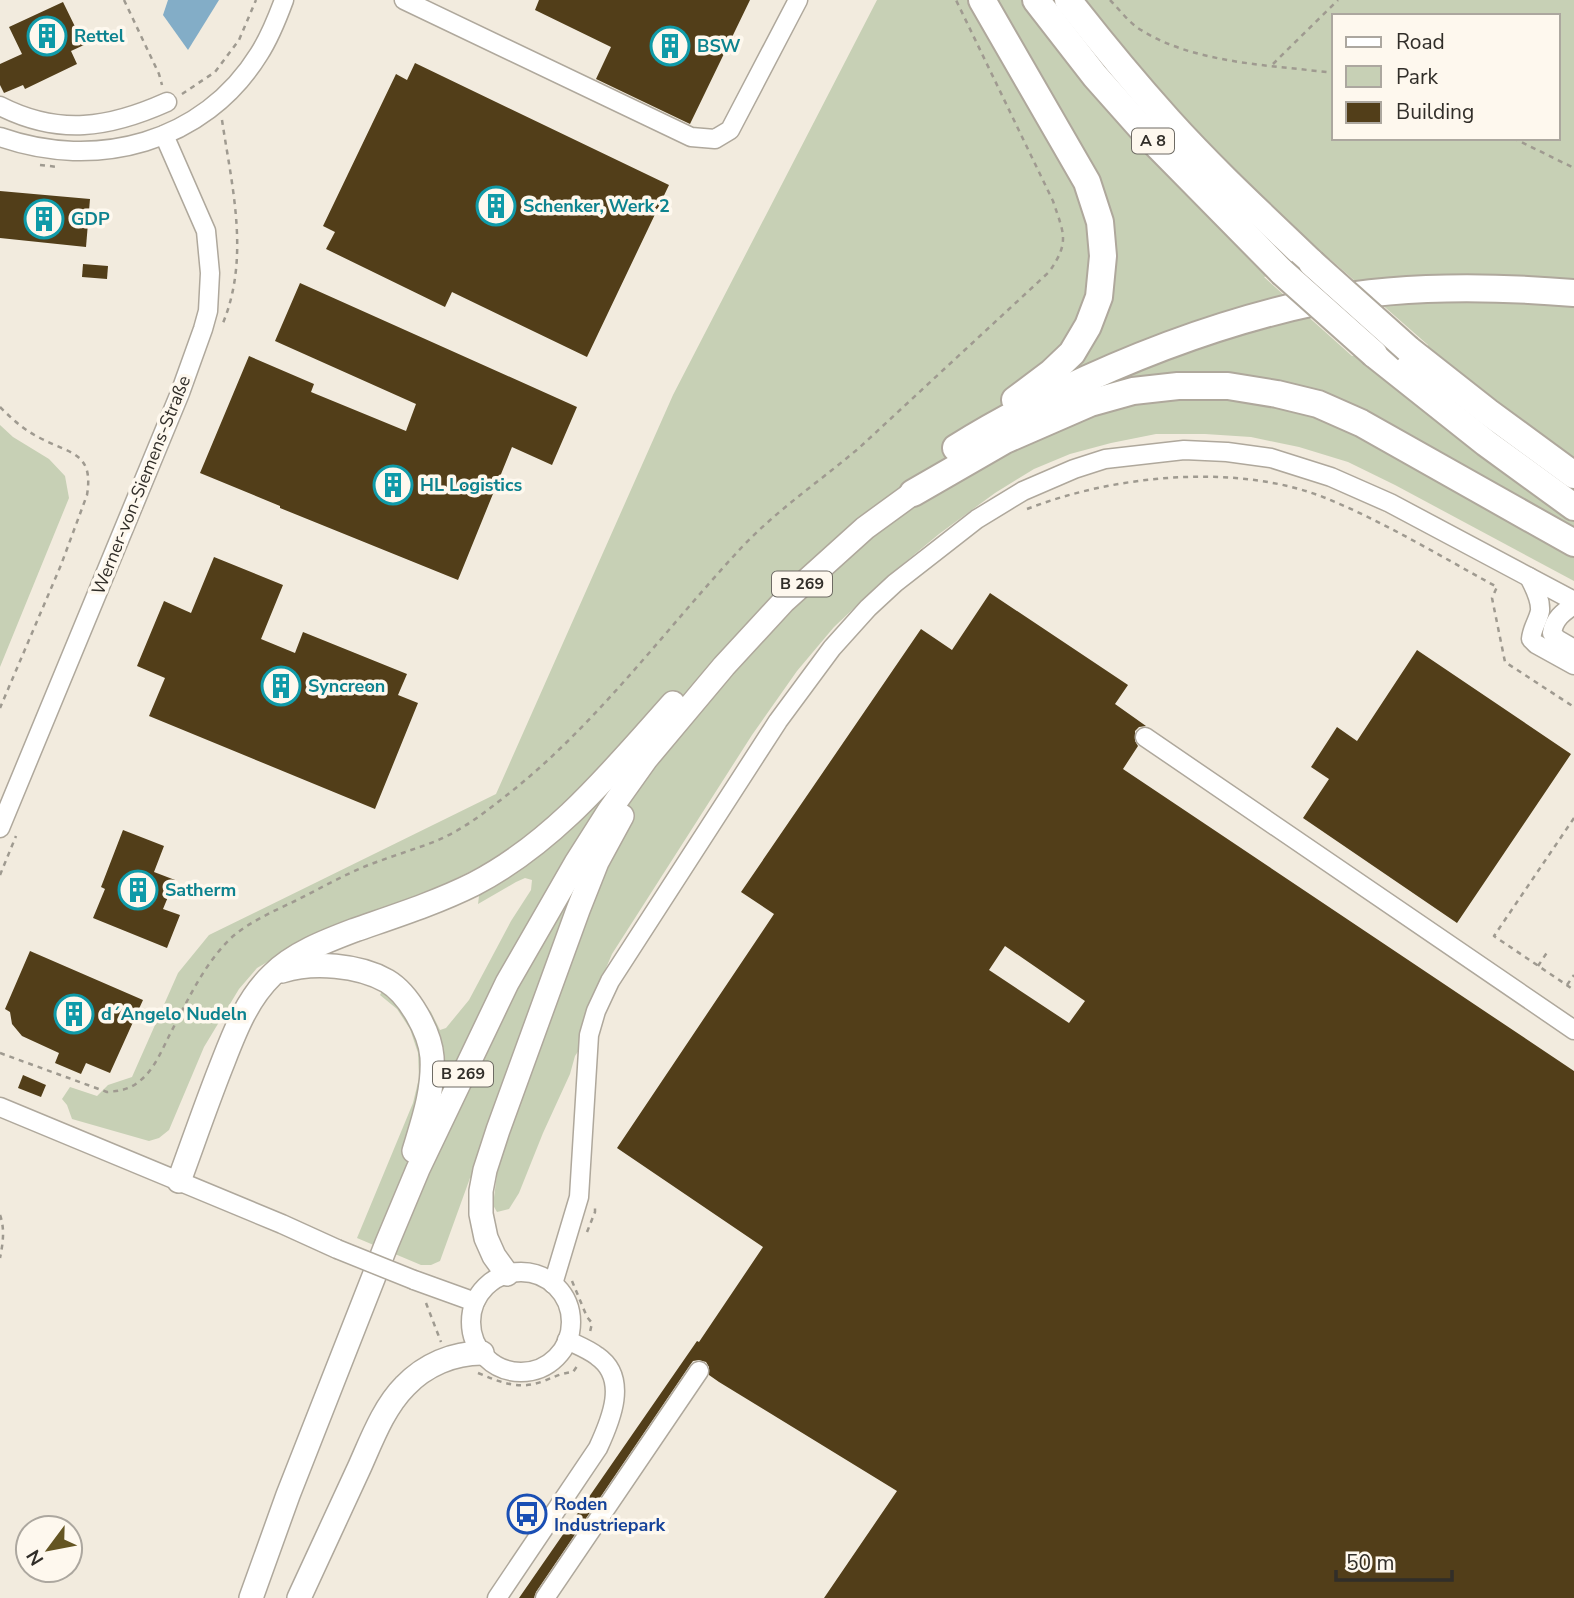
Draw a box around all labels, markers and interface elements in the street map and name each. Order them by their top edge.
legend [1332,14,1560,140]
building icon: Rettel [26,15,68,57]
place label: Rettel [74,24,125,48]
building icon: BSW [649,25,691,67]
text: Road [1396,28,1445,56]
place label: BSW [697,34,741,58]
text: Park [1396,63,1438,91]
text: Building [1396,98,1474,126]
road number: A 8 [1132,128,1174,154]
building icon: Schenker, Werk 2 [475,185,517,227]
place label: Schenker, Werk 2 [523,194,670,218]
building icon: GDP [23,198,65,240]
place label: GDP [71,207,110,231]
street label: Werner-von-Siemens-Straße [86,372,196,598]
building icon: HL Logistics [372,464,414,506]
place label: HL Logistics [420,473,522,497]
road number: B 269 [772,572,832,596]
building icon: Syncreon [260,665,302,707]
place label: Syncreon [308,674,385,698]
building icon: Satherm [117,869,159,911]
place label: Satherm [165,878,236,902]
building icon: d´Angelo Nudeln [53,993,95,1035]
place label: d´Angelo Nudeln [101,1002,247,1026]
road number: B 269 [433,1062,493,1086]
place label: Roden Industriepark [554,1492,666,1537]
bus stop icon: Roden Industriepark [506,1493,548,1535]
north arrow [14,1514,84,1584]
scale bar [1336,1538,1452,1582]
text: N [21,1545,50,1570]
text: 50 m [1346,1549,1395,1577]

